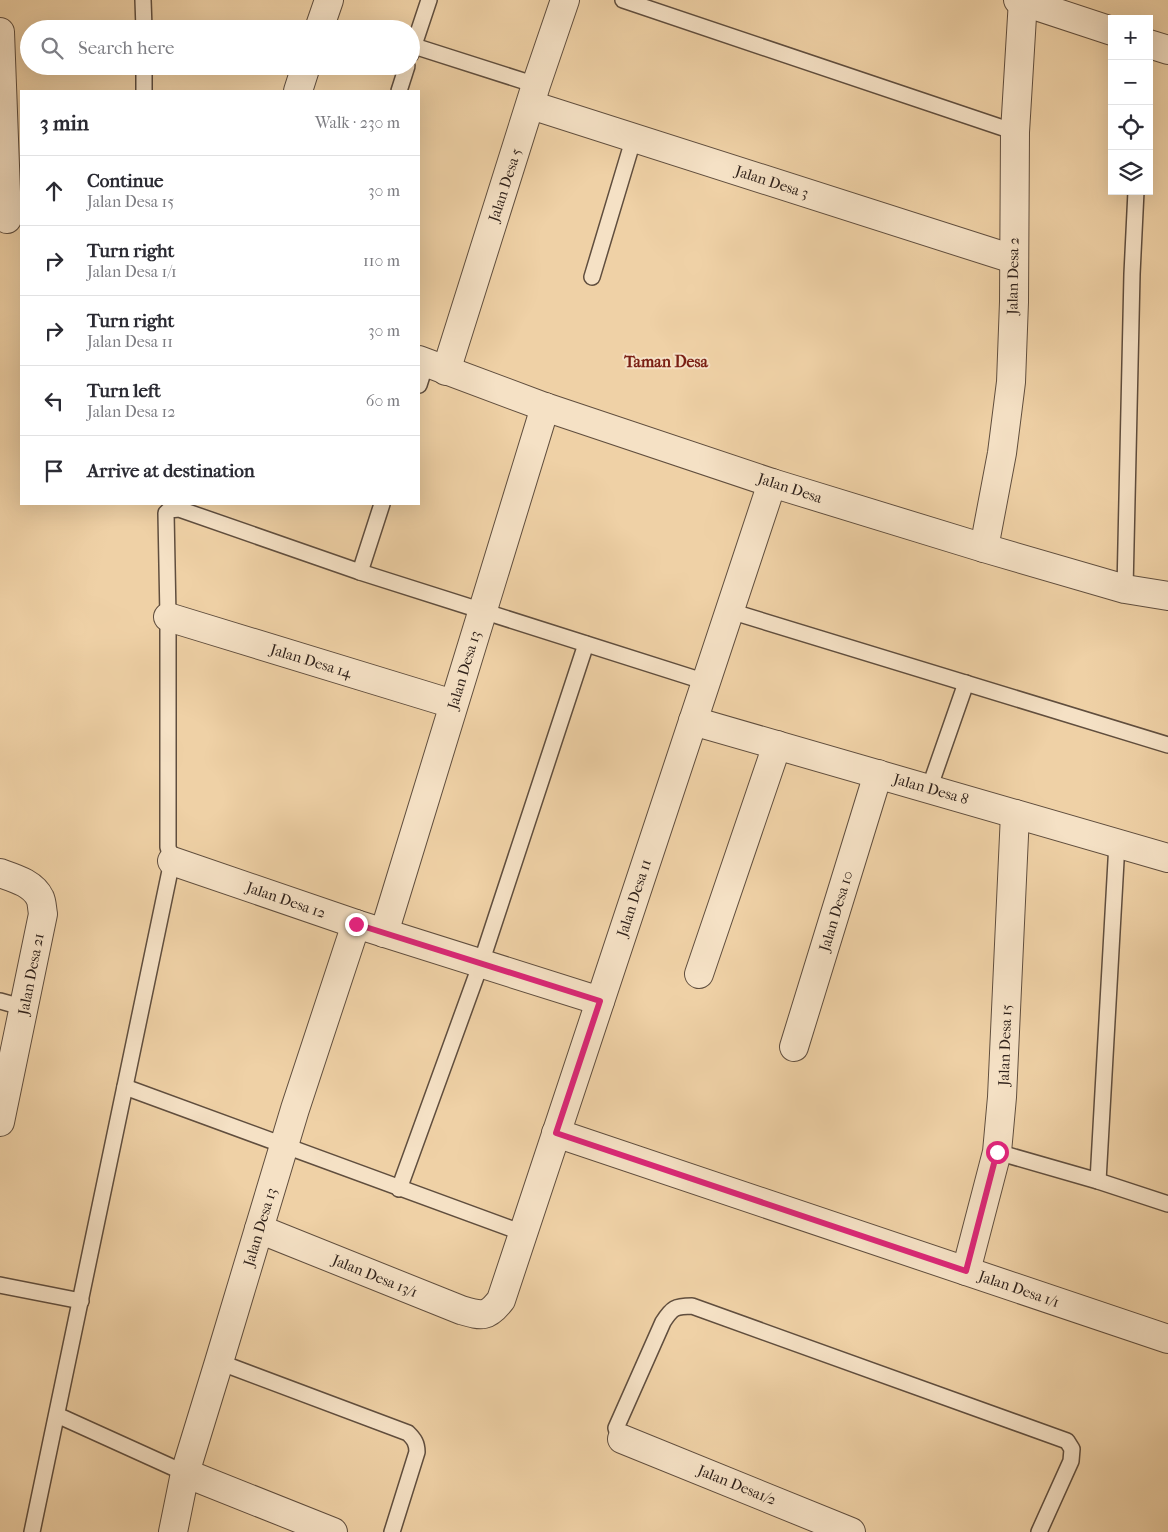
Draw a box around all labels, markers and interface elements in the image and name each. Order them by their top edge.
map controls [1108,15,1153,195]
button: + [1108,15,1153,60]
search box [20,20,420,75]
icon: search [38,34,66,62]
text: Search here [78,37,174,59]
button: − [1108,60,1153,105]
button: locate [1108,105,1153,150]
text: 3 min [40,111,89,135]
text: Walk · 230 m [315,113,400,132]
street label: Jalan Desa 5 [484,146,525,225]
button: layers [1108,150,1153,195]
street label: Jalan Desa 3 [732,161,811,202]
text: Continue [87,170,163,192]
icon: ahead [40,177,68,205]
text: 30 m [368,181,400,200]
text: Jalan Desa 15 [87,192,174,211]
street label: Jalan Desa 2 [1003,237,1023,316]
text: Turn right [87,240,174,262]
icon: right [40,247,68,275]
text: 110 m [363,251,400,270]
text: Jalan Desa 1/1 [87,262,177,281]
text: Turn right [87,310,174,332]
icon: right [40,317,68,345]
text: 30 m [368,321,400,340]
text: Jalan Desa 11 [87,332,173,351]
district label: Taman Desa [623,352,708,371]
text: Turn left [87,380,161,402]
icon: left [40,387,68,415]
text: 60 m [366,391,400,410]
text: Jalan Desa 12 [87,402,175,421]
icon: arrive [40,457,68,485]
text: Arrive at destination [87,460,255,482]
street label: Jalan Desa [755,469,825,507]
street label: Jalan Desa 13 [443,628,484,712]
street label: Jalan Desa 14 [267,640,355,682]
street label: Jalan Desa 8 [890,769,971,808]
street label: Jalan Desa 11 [613,857,655,940]
street label: Jalan Desa 10 [815,869,857,954]
street label: Jalan Desa 12 [243,878,328,922]
route end [345,913,368,936]
street label: Jalan Desa 21 [14,932,48,1017]
street label: Jalan Desa 15 [995,1004,1015,1087]
route start [986,1141,1009,1164]
street label: Jalan Desa 13 [239,1185,280,1269]
street label: Jalan Desa 13/1 [329,1250,420,1301]
street label: Jalan Desa 1/1 [975,1266,1062,1311]
street label: Jalan Desa1/2 [694,1461,779,1509]

